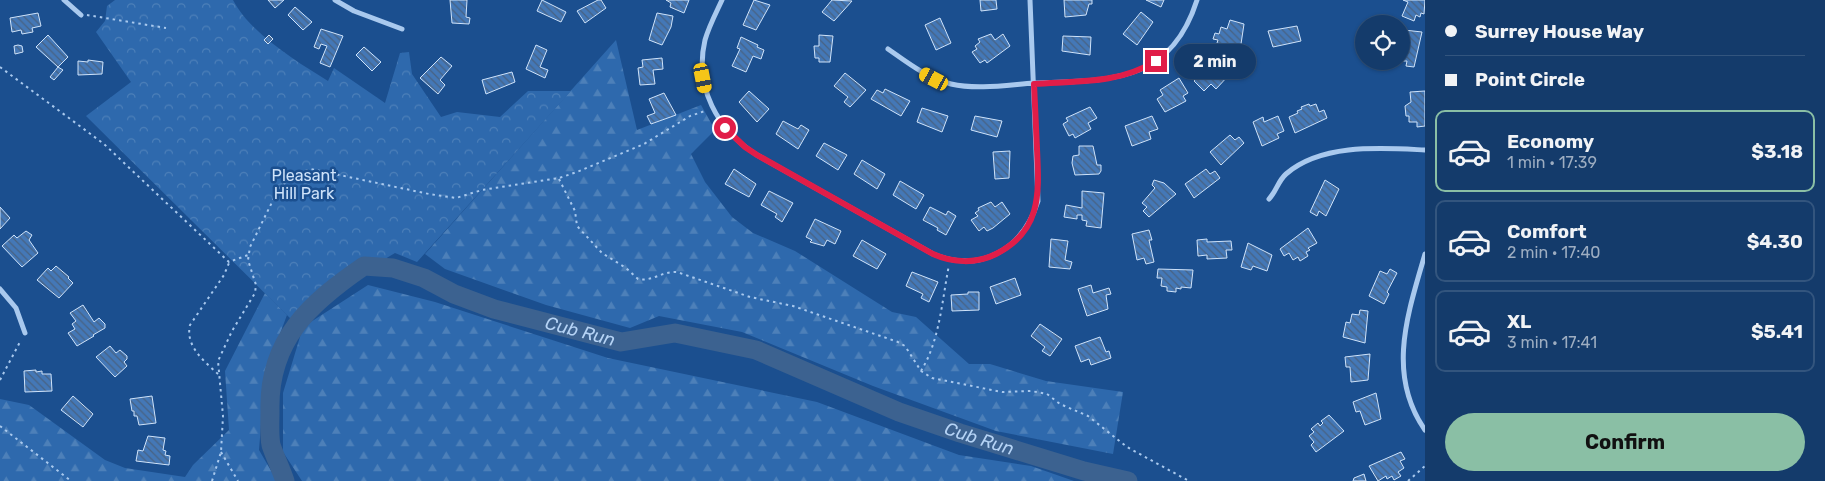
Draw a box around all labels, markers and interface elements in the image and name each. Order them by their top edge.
map controls [1355,15,1410,70]
button: locate [1355,15,1410,70]
text: Surrey House Way [1475,20,1644,43]
callout: 2 min [1174,44,1256,78]
route end [1145,50,1167,72]
text: 2 min [1193,52,1237,71]
car [692,62,713,94]
car [917,65,950,93]
text: Point Circle [1475,68,1585,91]
route start [714,117,736,139]
icon: car [1447,129,1492,174]
text: Economy [1507,130,1594,153]
text: $3.18 [1751,140,1803,163]
text: 1 min · 17:39 [1507,153,1597,172]
park label: Pleasant Hill Park [272,166,336,203]
icon: car [1447,219,1492,264]
text: Comfort [1507,220,1587,243]
text: $4.30 [1747,230,1803,253]
text: 2 min · 17:40 [1507,243,1600,262]
icon: car [1447,309,1492,354]
text: XL [1507,310,1531,333]
water label: Cub Run [543,312,618,351]
text: $5.41 [1751,320,1803,343]
text: 3 min · 17:41 [1507,333,1597,352]
button: Confirm [1445,413,1805,471]
water label: Cub Run [942,417,1017,460]

